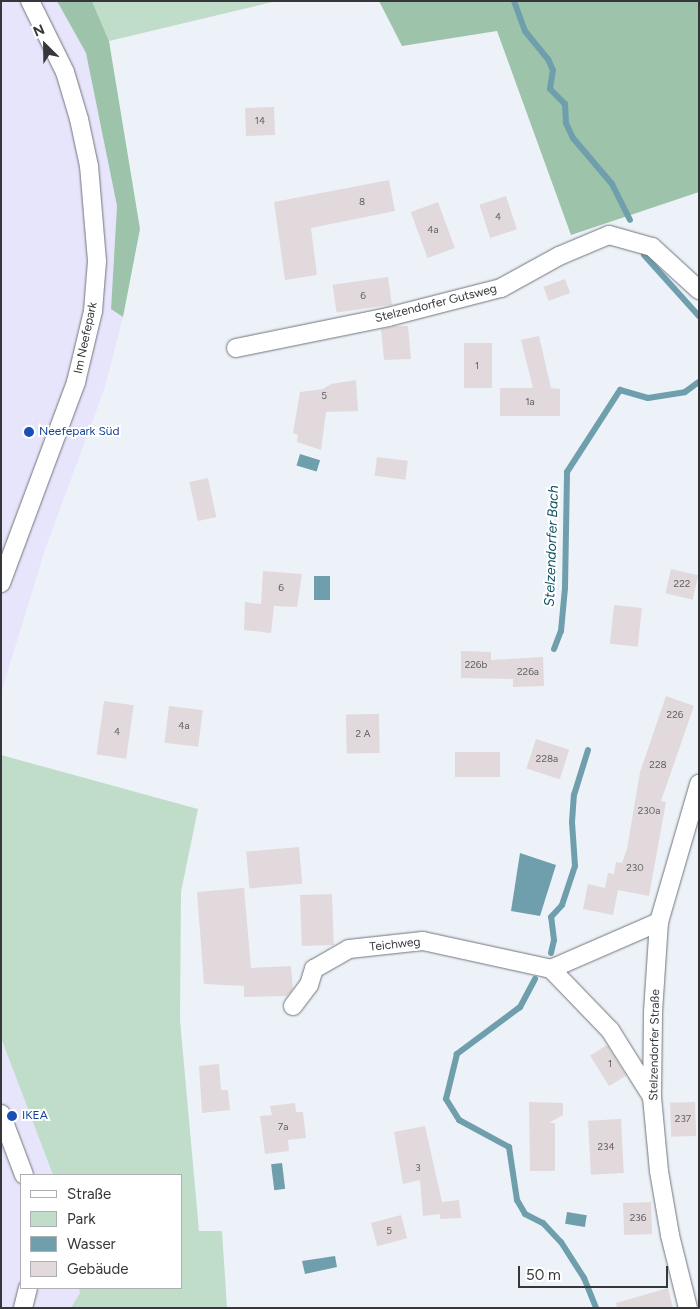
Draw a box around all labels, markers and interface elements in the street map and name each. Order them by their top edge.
north arrow [20,20,70,70]
text: N [31,21,47,41]
house number: 14 [255,115,265,127]
house number: 8 [359,196,365,208]
house number: 4 [495,211,501,223]
house number: 4a [427,224,439,236]
street label: Stelzendorfer Gutsweg [374,282,498,326]
house number: 6 [360,290,366,302]
street label: Im Neefepark [71,301,101,375]
house number: 1 [475,360,479,372]
house number: 5 [321,390,327,402]
house number: 1a [525,396,535,408]
place label: Neefepark Süd [39,425,119,439]
marker: Neefepark Süd [23,426,35,438]
water label: Stelzendorfer Bach [541,485,563,607]
house number: 222 [674,578,690,590]
house number: 6 [278,582,284,594]
house number: 226b [465,659,487,671]
house number: 226a [517,666,539,678]
house number: 226 [667,709,683,721]
house number: 4a [178,720,190,732]
house number: 4 [114,726,120,738]
house number: 2 A [356,728,370,740]
house number: 228a [536,753,558,765]
house number: 228 [649,759,667,771]
house number: 230a [638,805,660,817]
house number: 230 [626,862,644,874]
street label: Teichweg [369,935,421,955]
street label: Stelzendorfer Straße [647,989,663,1101]
house number: 1 [608,1058,612,1070]
place label: IKEA [22,1109,48,1123]
marker: IKEA [6,1110,18,1122]
house number: 237 [675,1113,691,1125]
house number: 7a [278,1121,288,1133]
house number: 234 [597,1141,615,1153]
house number: 3 [415,1162,421,1174]
legend [20,1174,182,1289]
text: Straße [67,1185,111,1203]
text: Park [67,1210,96,1228]
house number: 236 [630,1212,646,1224]
house number: 5 [386,1225,392,1237]
text: Wasser [67,1235,116,1253]
scale bar [520,1256,670,1288]
text: Gebäude [67,1260,128,1278]
text: 50 m [526,1266,561,1284]

